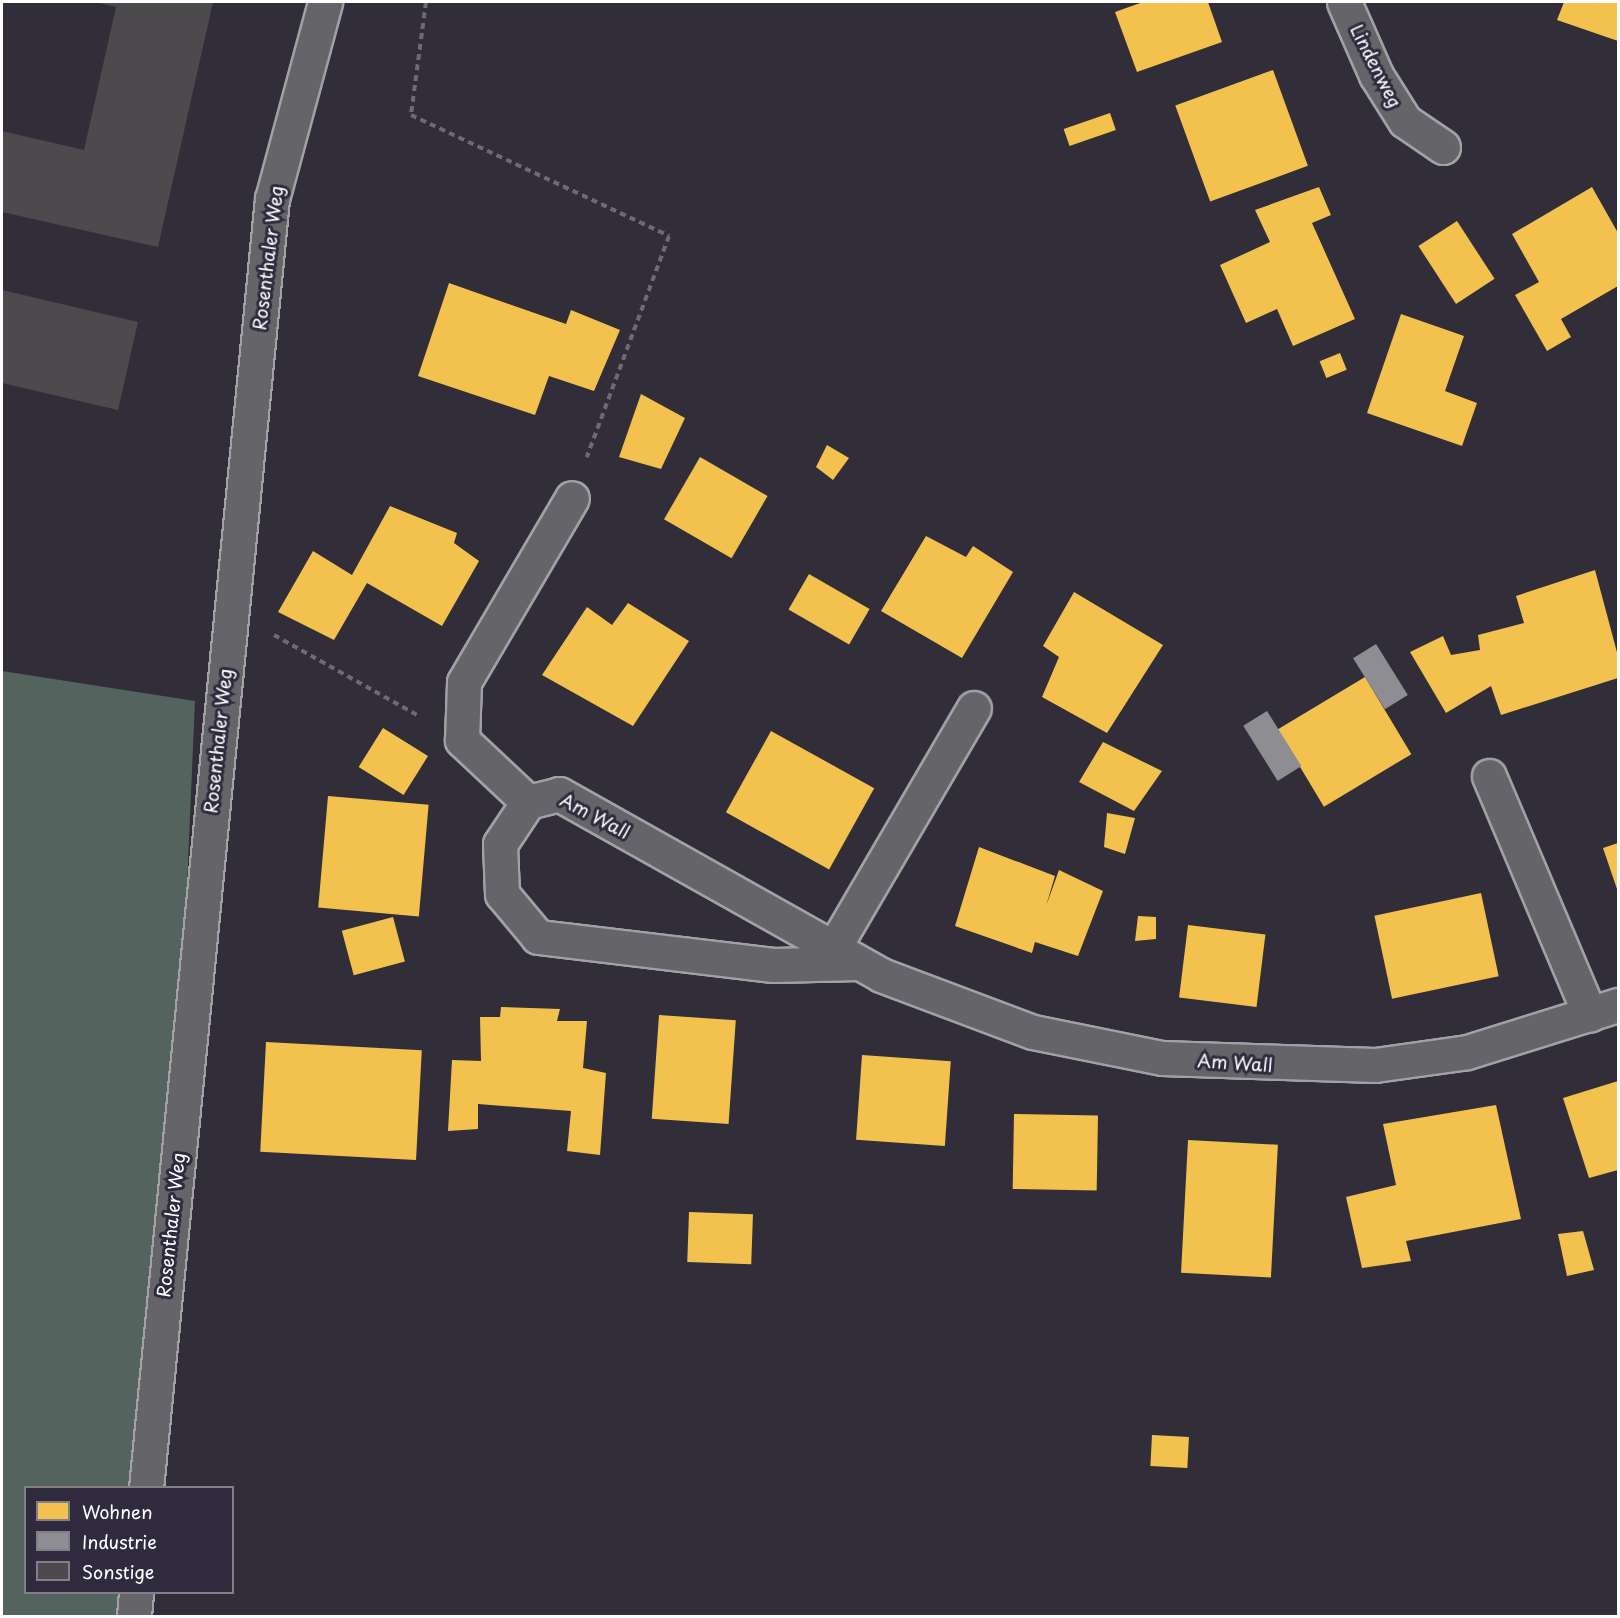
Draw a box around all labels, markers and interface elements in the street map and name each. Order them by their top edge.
street label: Lindenweg [1346,21,1406,111]
street label: Rosenthaler Weg [248,184,288,332]
street label: Rosenthaler Weg [200,667,236,815]
street label: Am Wall [557,789,633,843]
street label: Am Wall [1197,1050,1273,1076]
street label: Rosenthaler Weg [153,1151,189,1299]
legend [24,1486,234,1594]
text: Wohnen [82,1498,153,1525]
text: Industrie [82,1528,157,1555]
text: Sonstige [82,1558,154,1585]

